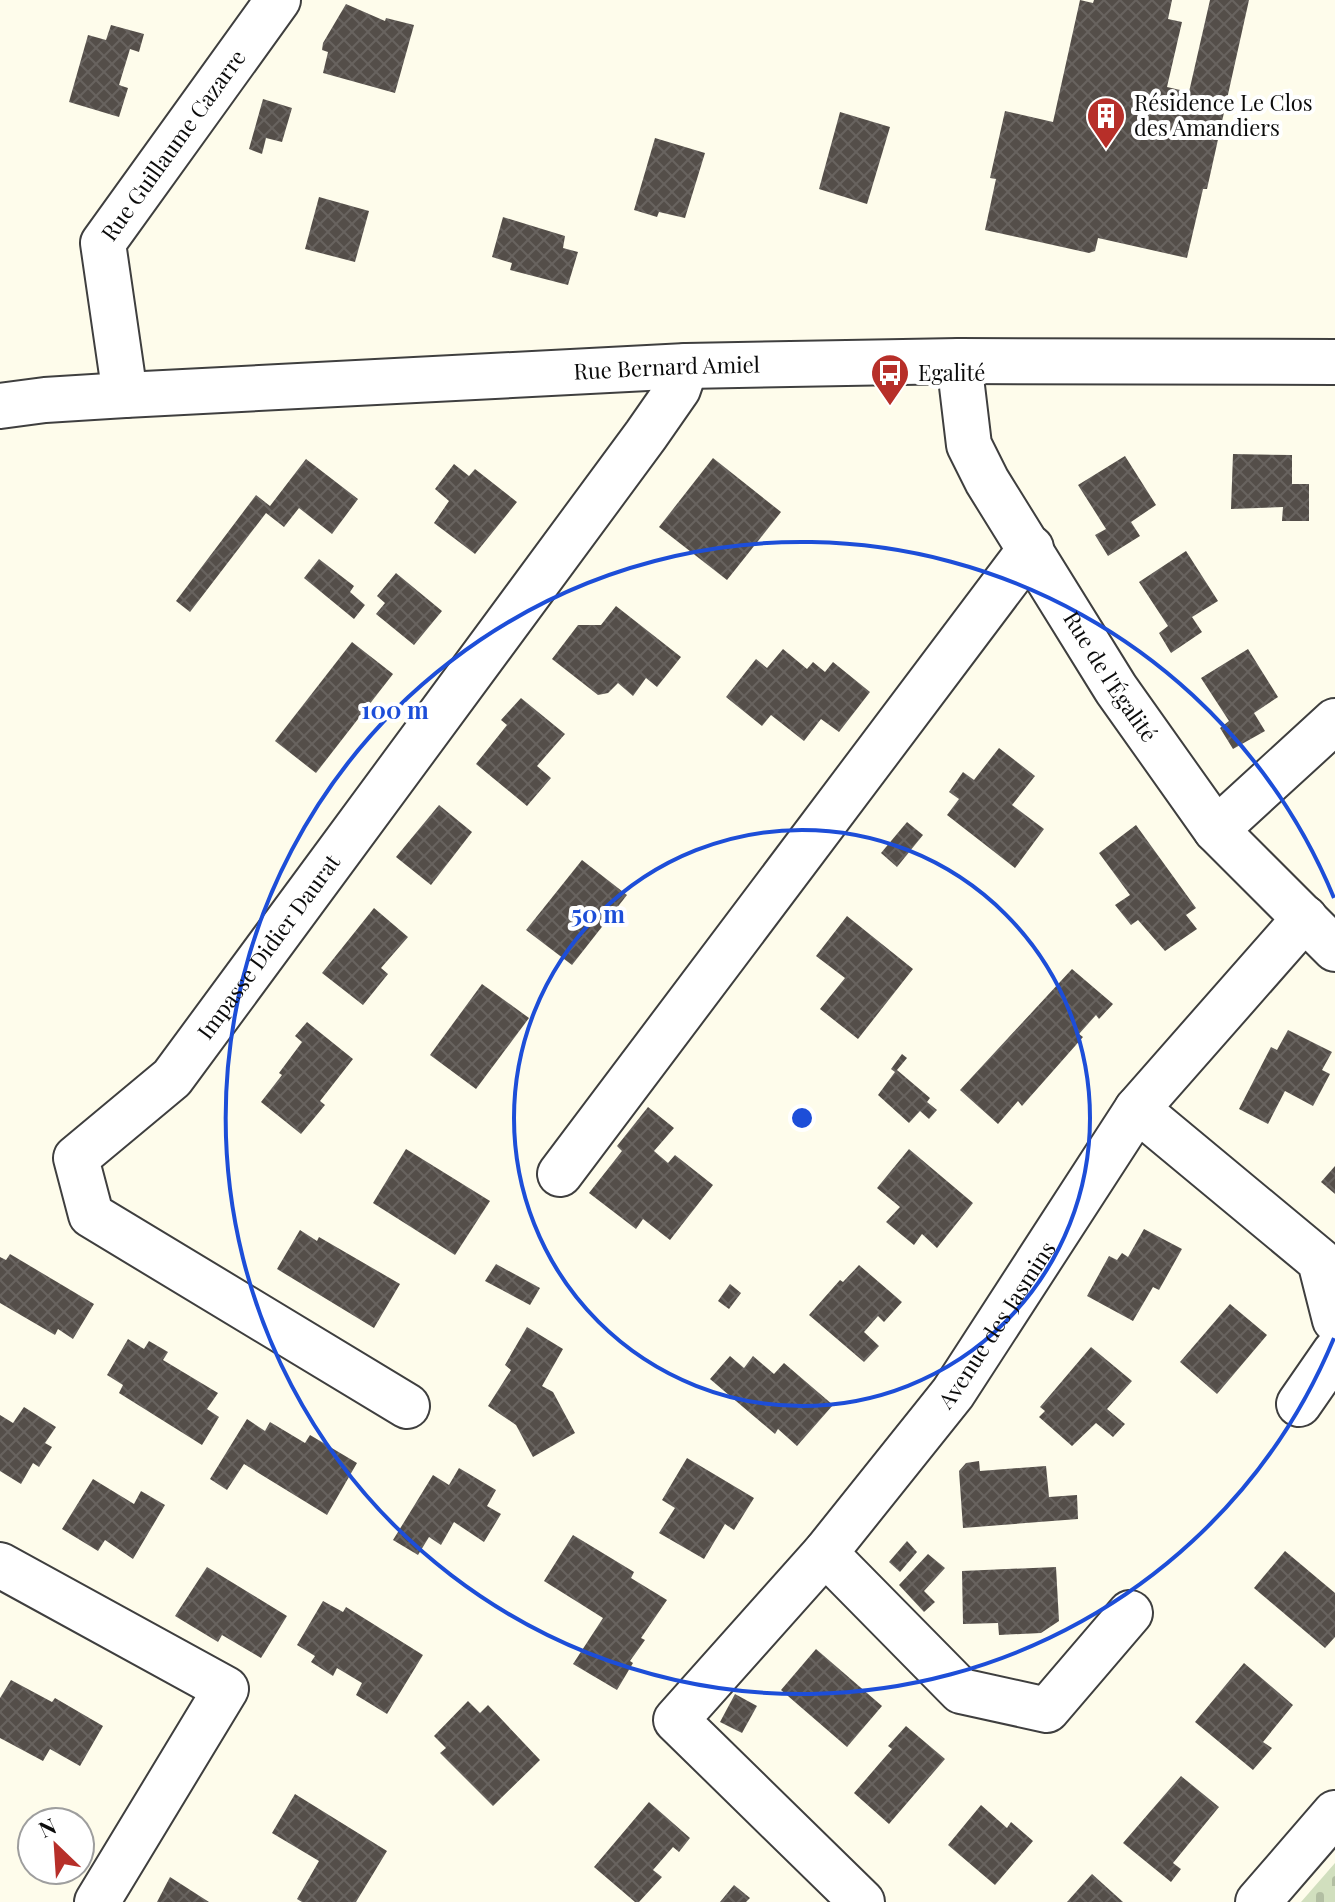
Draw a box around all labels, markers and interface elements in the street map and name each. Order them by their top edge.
street label: Rue Guillaume Cazarre [94,43,252,246]
place label: Résidence Le Clos des Amandiers [1134,87,1313,142]
building icon: Résidence Le Clos des Amandiers [1085,95,1127,150]
street label: Rue Bernard Amiel [573,349,760,386]
bus stop icon: Egalité [869,352,911,407]
place label: Egalité [918,357,985,387]
street label: Rue de l'Égalité [1057,605,1165,747]
text: 100 m [361,693,429,725]
street label: Impasse Didier Daurat [190,847,347,1045]
text: 50 m [571,897,625,929]
centre of rings [788,1104,816,1132]
street label: Avenue des Jasmins [930,1235,1062,1415]
north arrow [16,1806,96,1886]
text: N [34,1810,61,1844]

